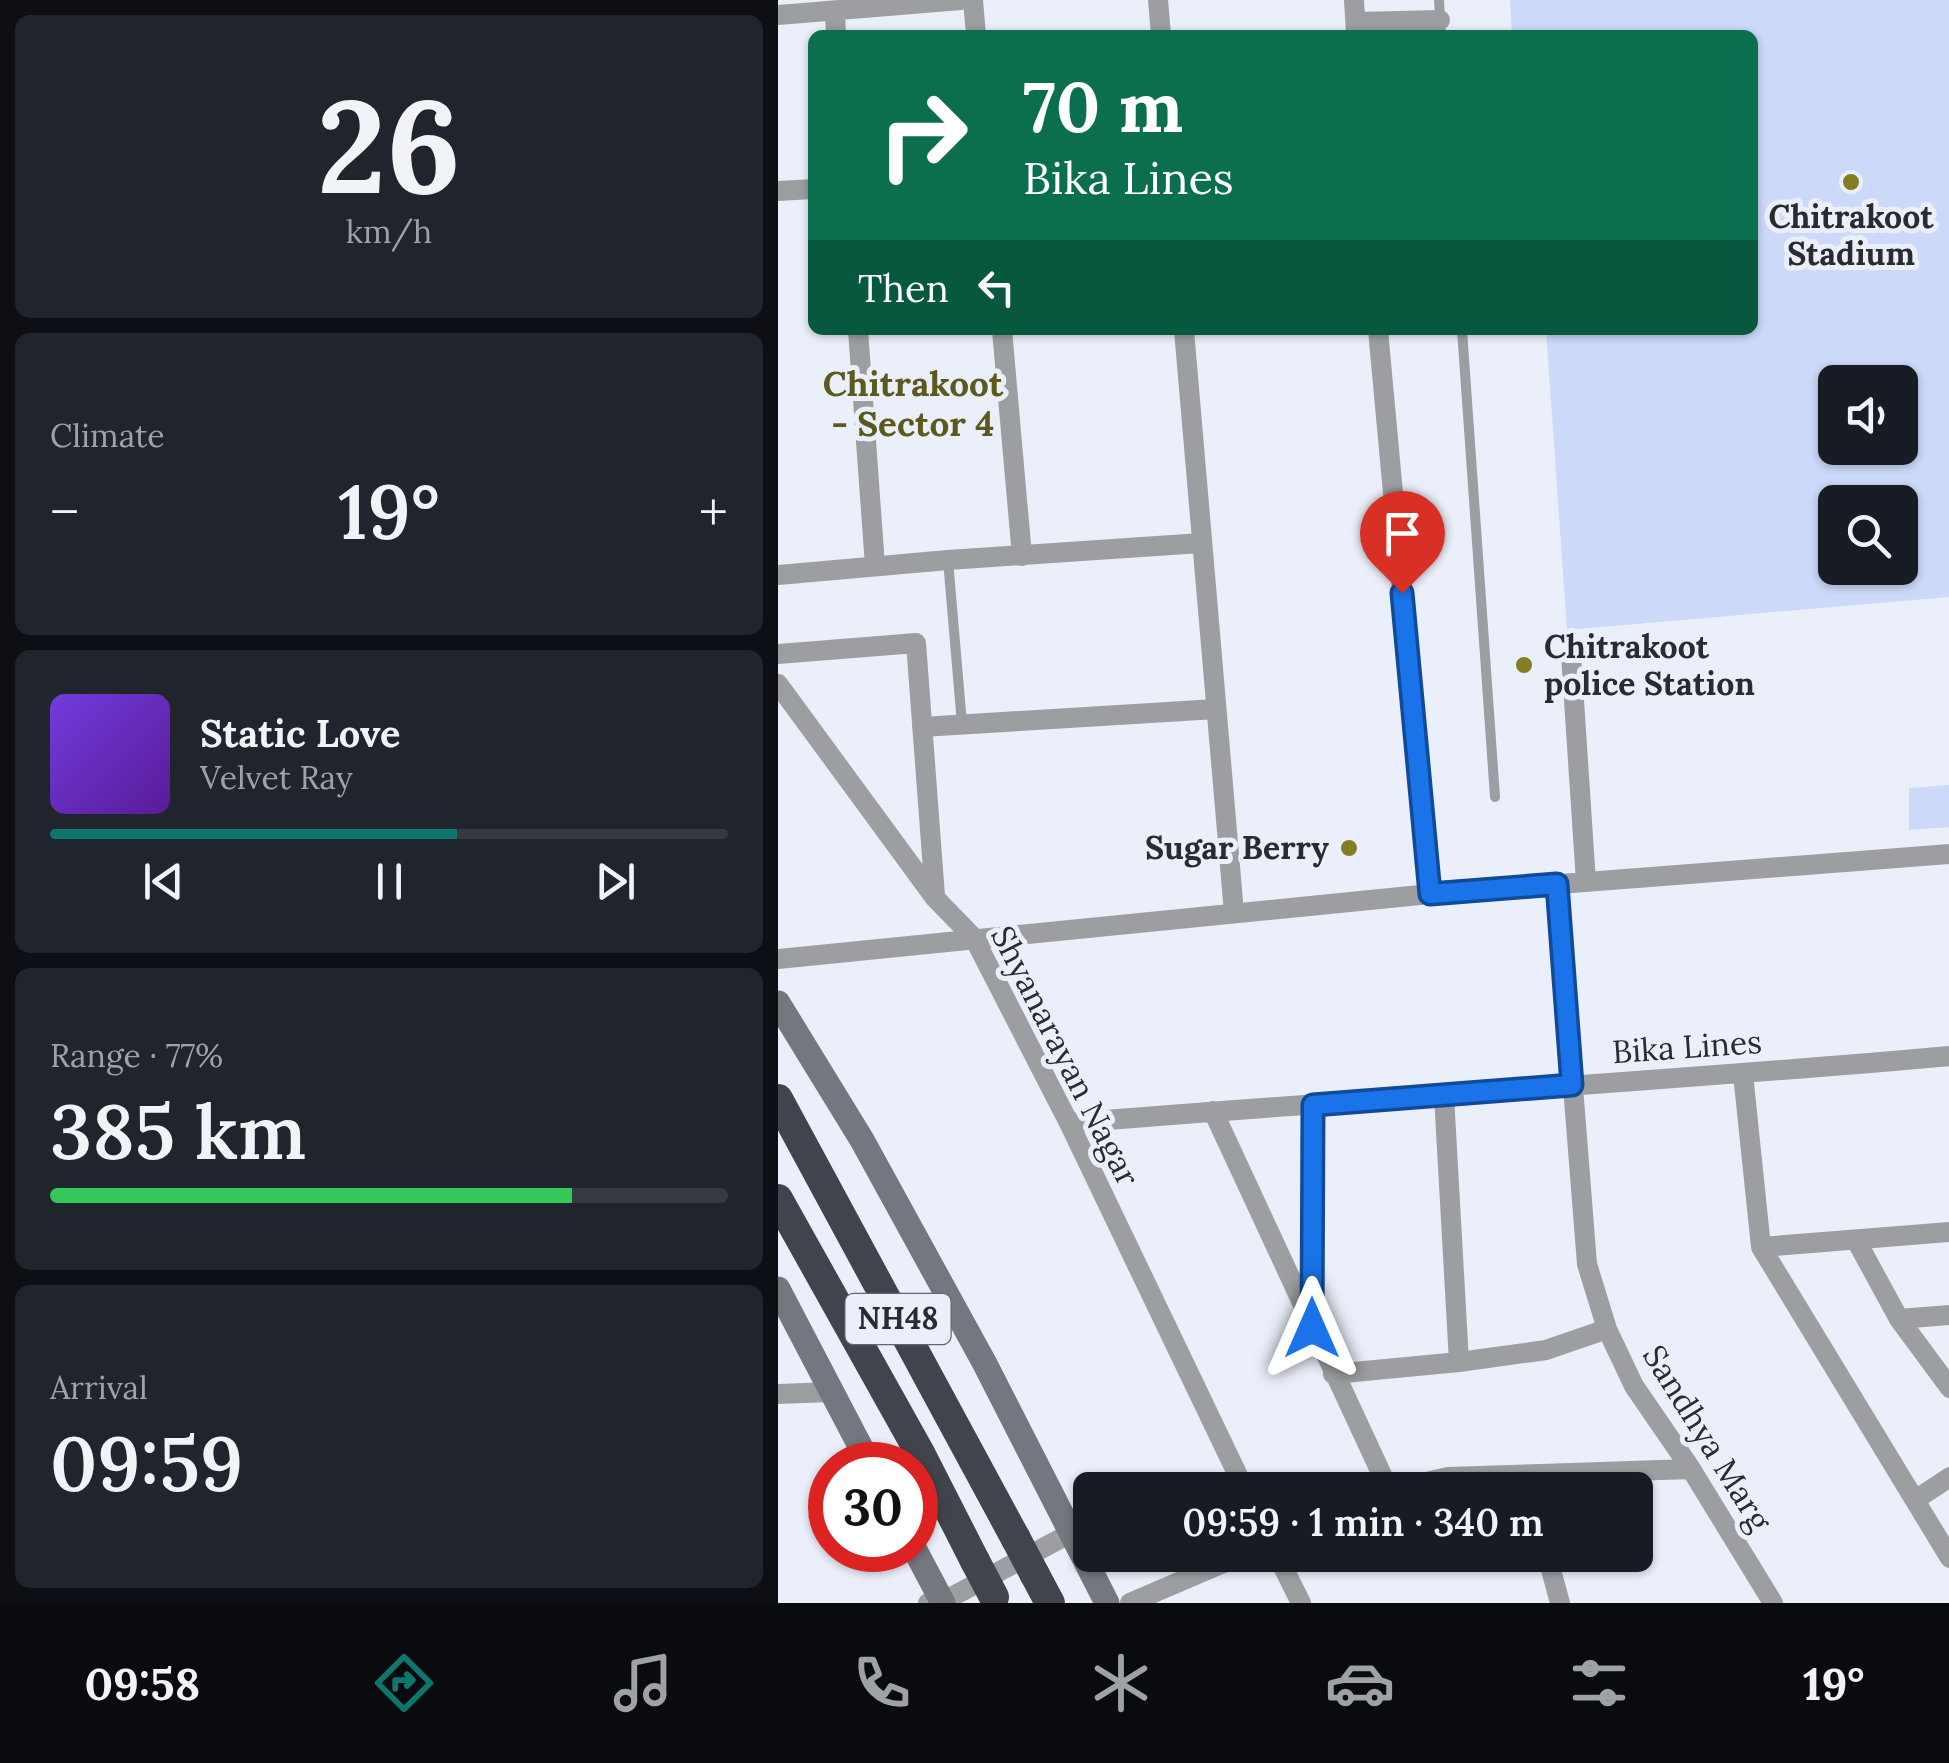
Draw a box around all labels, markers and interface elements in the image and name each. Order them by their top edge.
text: 26 [317,62,461,229]
text: 70 m [1023,62,1183,151]
icon: right [858,70,988,200]
text: Bika Lines [1023,149,1234,206]
marker: Chitrakoot Stadium [1840,171,1862,193]
place label: Chitrakoot Stadium [1768,196,1934,274]
text: km/h [346,211,432,252]
icon: left [969,260,1024,315]
text: Then [858,264,949,312]
district label: Chitrakoot - Sector 4 [823,361,1004,446]
map controls [1818,365,1918,585]
button: sound [1818,365,1918,465]
text: Climate [50,415,165,456]
text: 19° [338,464,440,560]
text: − [50,477,79,547]
text: + [699,477,728,547]
button: search [1818,485,1918,585]
pin [1360,491,1445,594]
icon: arrive [1375,506,1430,561]
place label: Chitrakoot police Station [1544,626,1755,704]
marker: Chitrakoot police Station [1513,654,1535,676]
text: Static Love [200,709,400,757]
text: Velvet Ray [200,757,353,798]
place label: Sugar Berry [1145,827,1329,868]
marker: Sugar Berry [1338,837,1360,859]
icon: previous [136,854,191,909]
icon: pause [362,854,417,909]
icon: next [588,854,643,909]
street label: Shyanarayan Nagar [982,919,1149,1193]
street label: Bika Lines [1611,1021,1763,1072]
text: Range · 77% [50,1035,223,1076]
text: 385 km [50,1084,306,1180]
position arrow [1260,1276,1364,1380]
road number: NH48 [846,1294,950,1344]
street label: Sandhya Marg [1634,1337,1781,1539]
text: Arrival [50,1367,148,1408]
text: 09:59 [50,1416,243,1512]
speed limit sign: 30 [808,1442,938,1572]
text: 09:59 · 1 min · 340 m [1182,1498,1544,1546]
icon: directions [369,1648,439,1718]
icon: music [608,1648,678,1718]
icon: phone [847,1648,917,1718]
icon: climate [1086,1648,1156,1718]
icon: car [1325,1648,1395,1718]
icon: filters [1564,1648,1634,1718]
text: 09:58 [84,1655,200,1712]
text: 19° [1803,1655,1865,1712]

